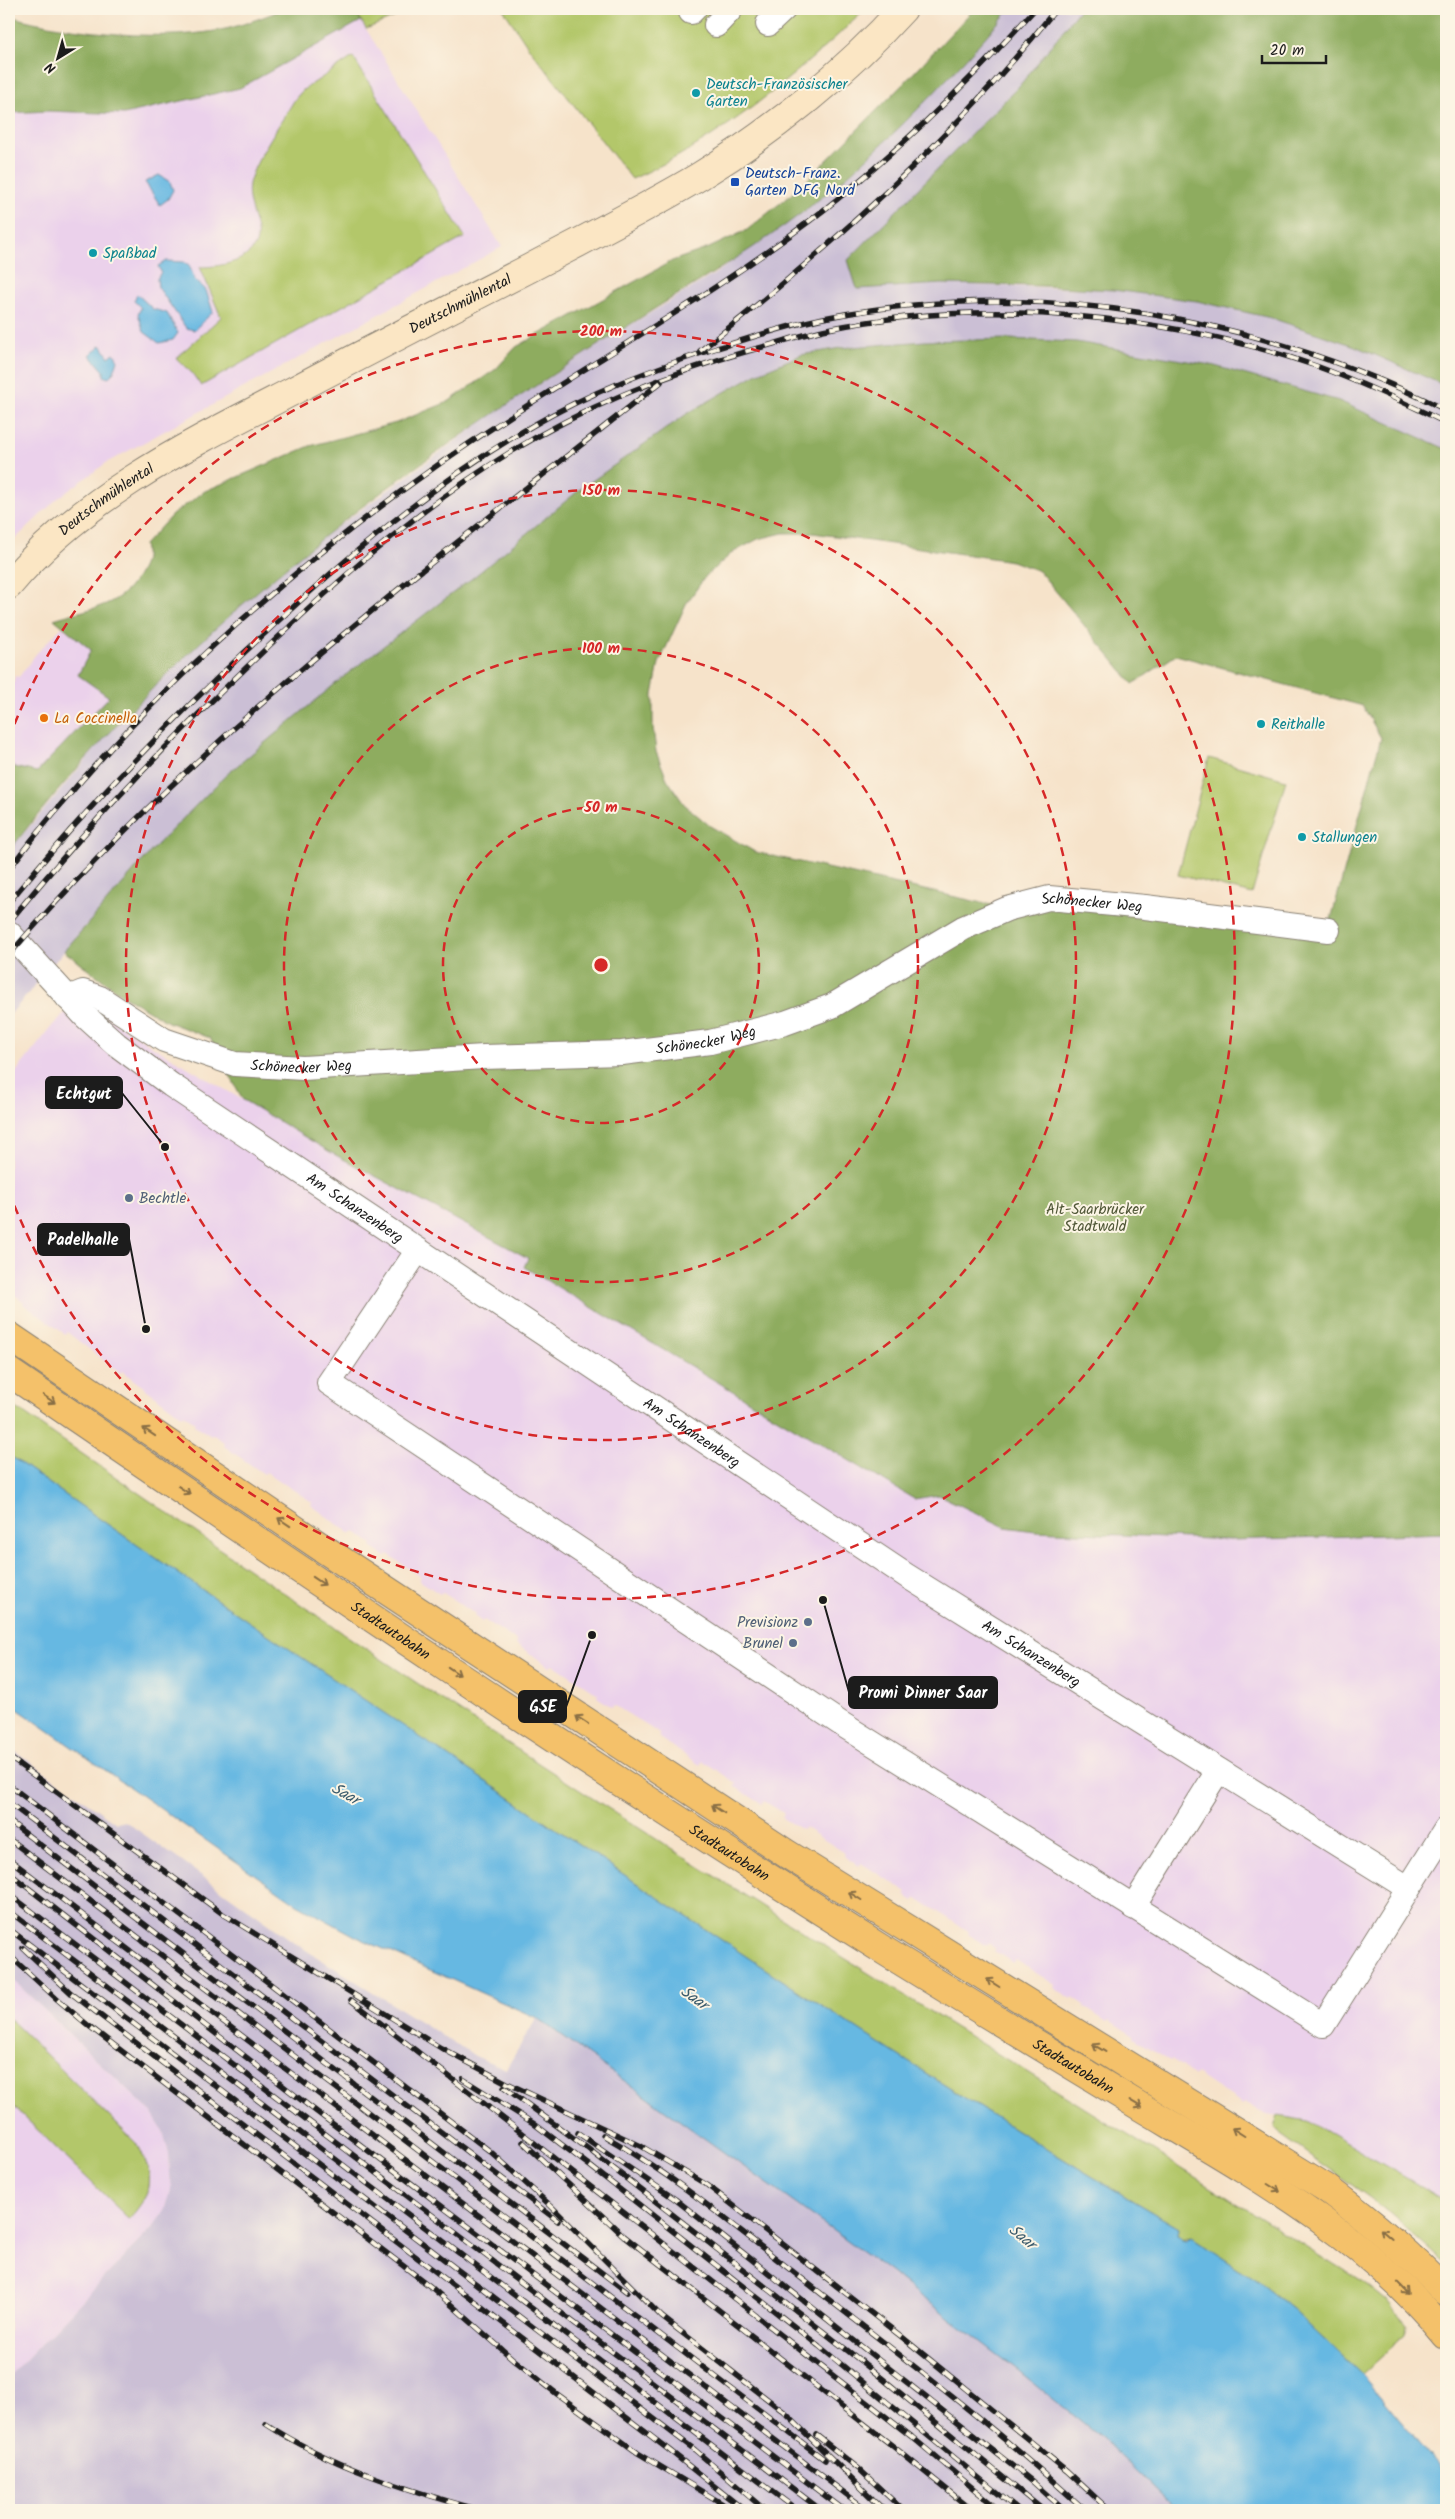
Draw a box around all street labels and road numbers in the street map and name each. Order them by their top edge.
street label: Deutschmühlental [405,268,517,341]
street label: Deutschmühlental [53,457,159,543]
street label: Schönecker Weg [1039,887,1143,920]
street label: Schönecker Weg [654,1020,759,1062]
street label: Schönecker Weg [250,1054,353,1081]
street label: Am Schanzenberg [301,1167,408,1250]
street label: Am Schanzenberg [638,1392,745,1475]
street label: Stadtautobahn [345,1596,435,1667]
street label: Am Schanzenberg [976,1614,1085,1694]
street label: Stadtautobahn [684,1818,774,1888]
street label: Stadtautobahn [1027,2033,1118,2101]

